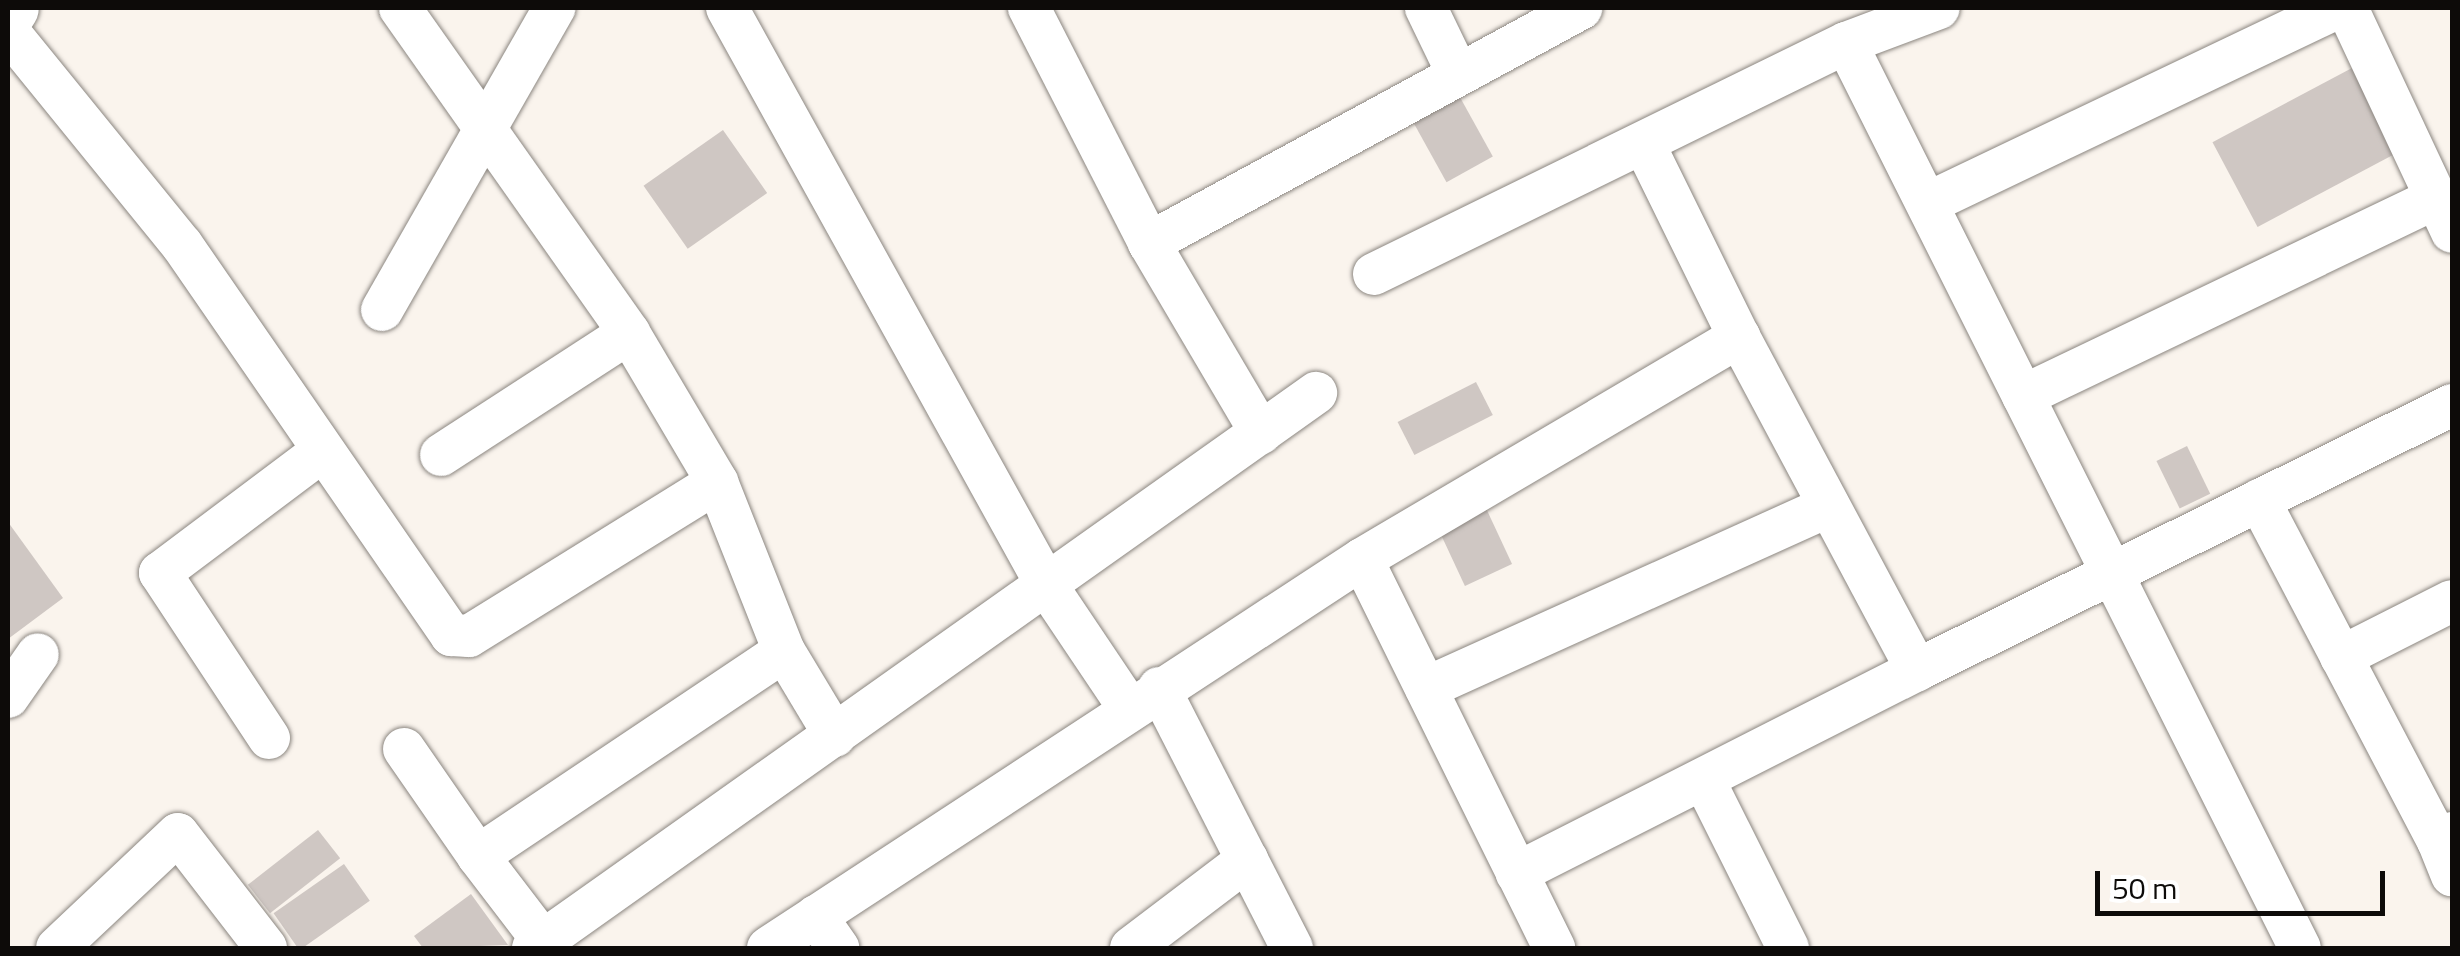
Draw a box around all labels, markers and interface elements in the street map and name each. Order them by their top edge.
scale bar [2100,851,2390,913]
text: 50 m [2112,865,2177,911]

